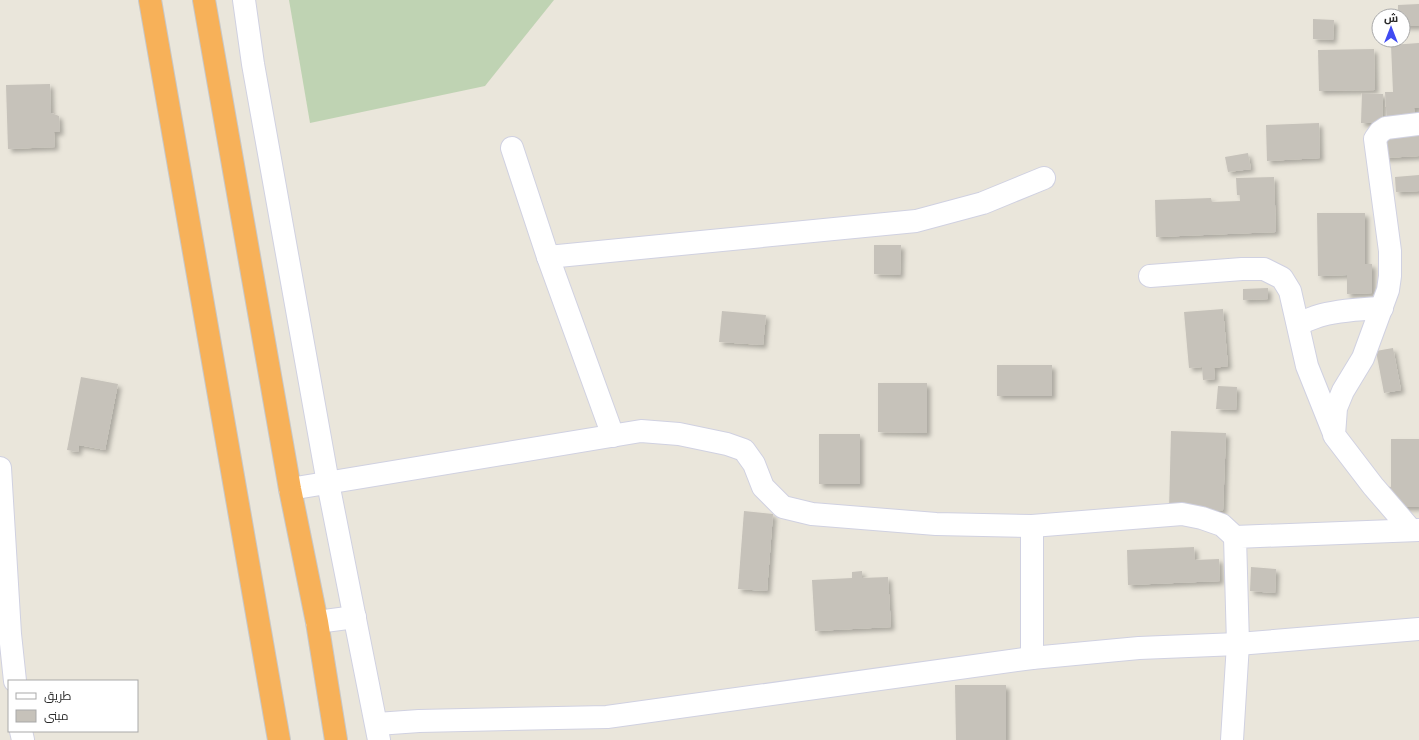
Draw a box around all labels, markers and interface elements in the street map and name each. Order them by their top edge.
north arrow [1371,8,1411,48]
text: ش [1384,11,1398,25]
legend [8,680,138,732]
text: طريق [44,688,72,703]
text: مبنى [44,708,69,723]

